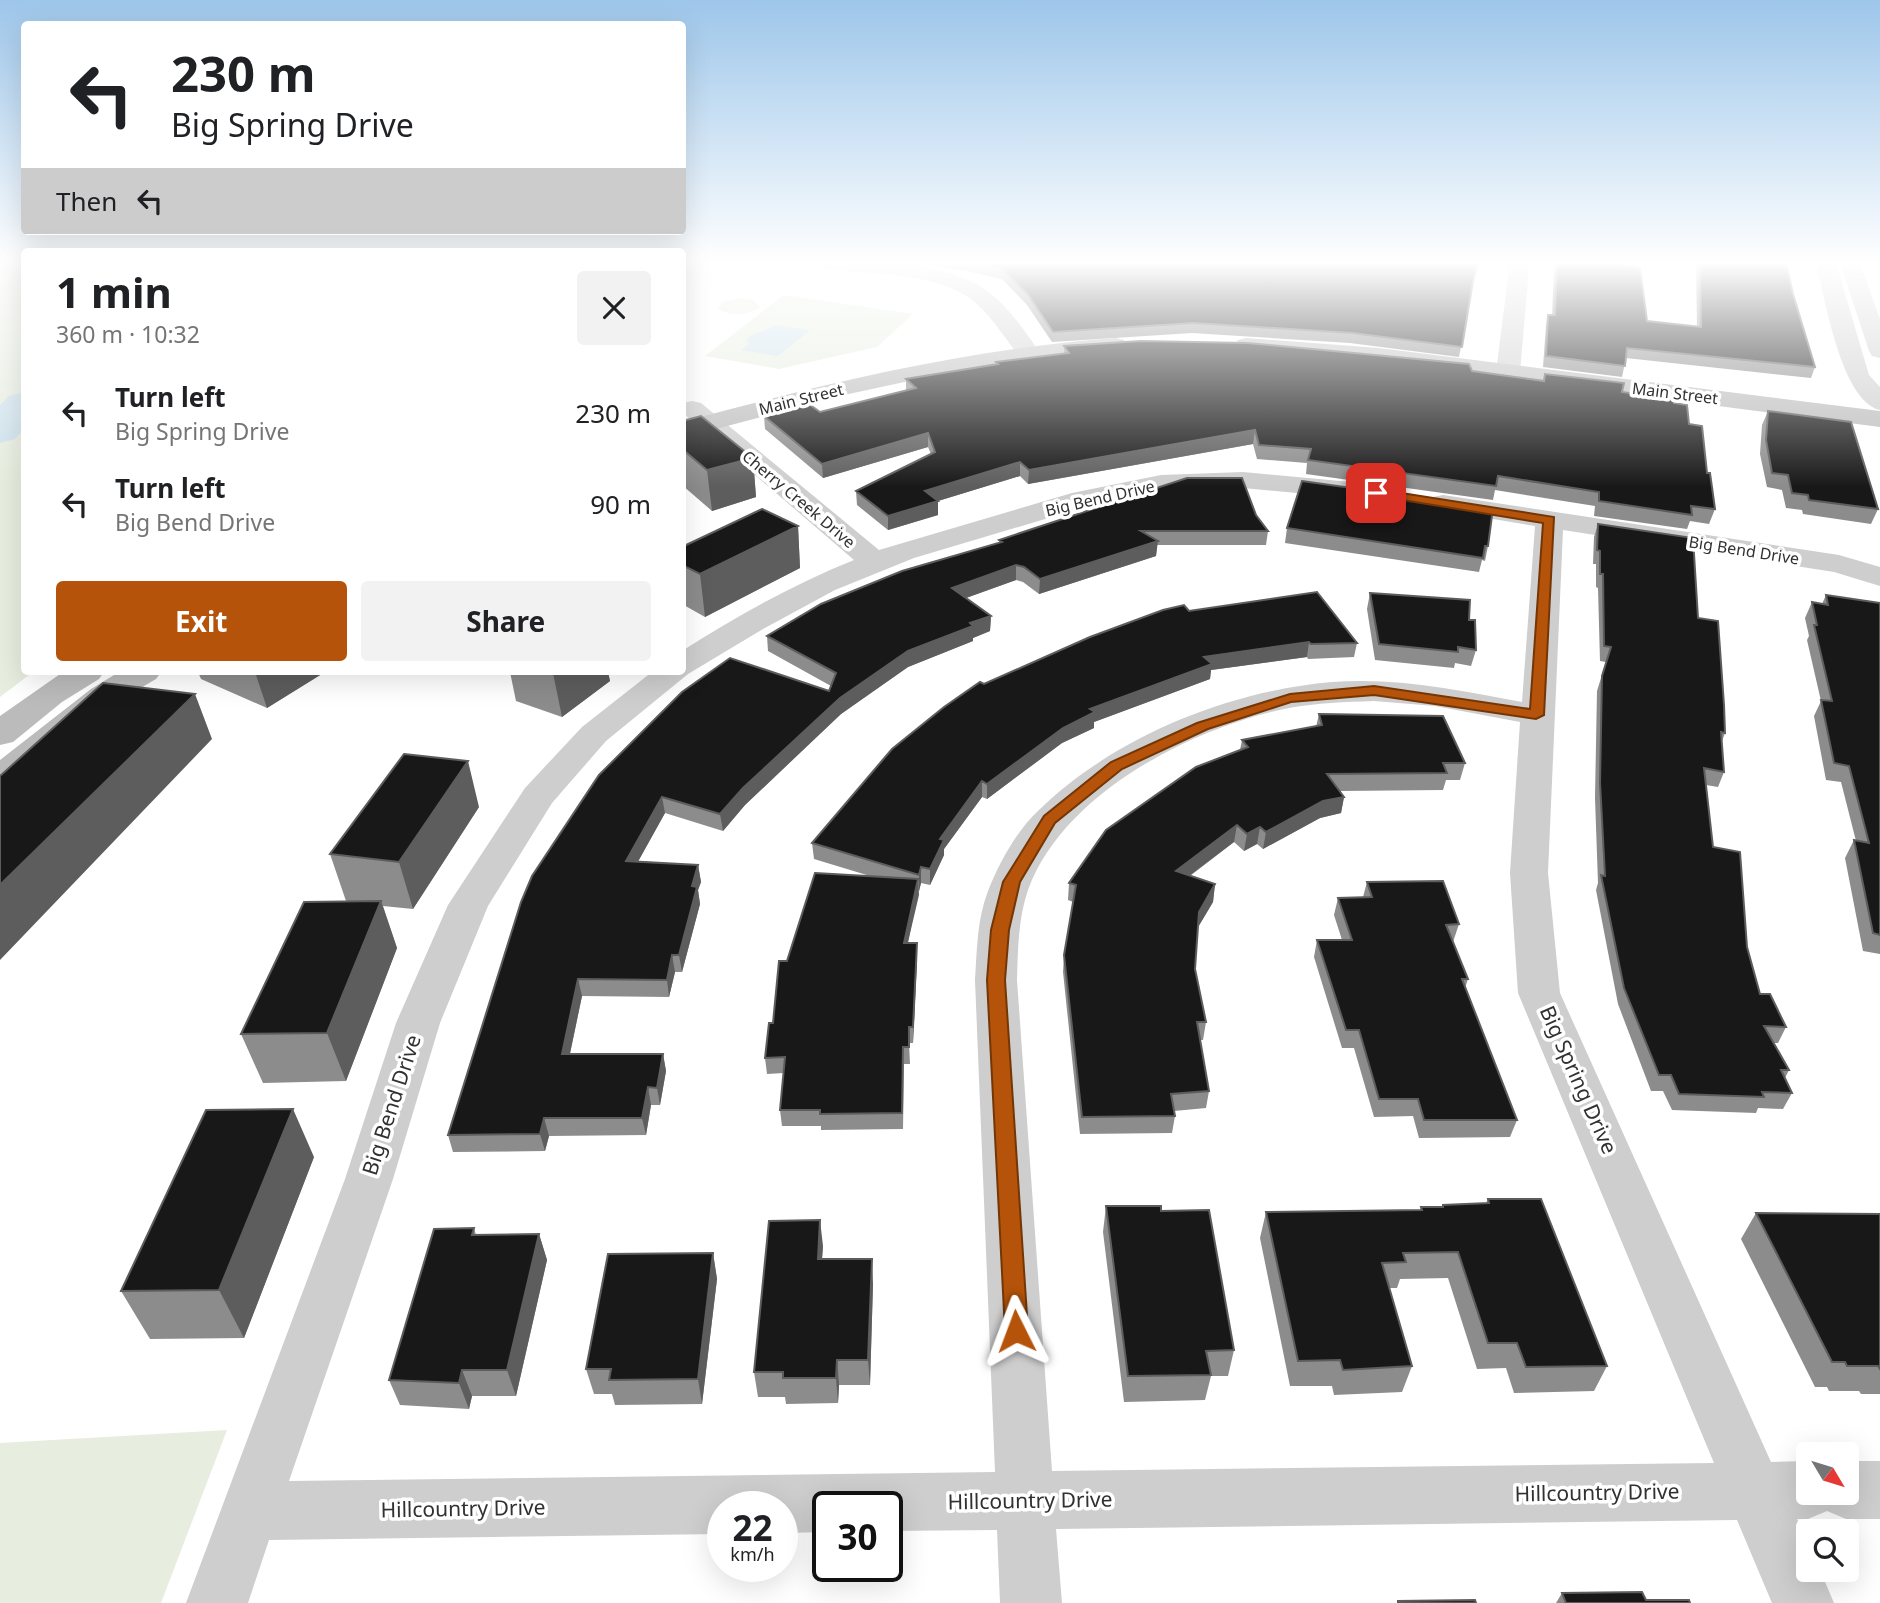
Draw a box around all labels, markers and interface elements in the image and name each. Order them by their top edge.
text: 230 m [171,40,316,106]
icon: left [56,49,147,140]
text: Big Spring Drive [171,103,414,146]
icon: left [131,182,169,220]
text: Then [56,183,117,219]
text: 1 min [56,263,172,320]
button: close [577,271,651,345]
text: 360 m · 10:32 [56,318,200,350]
street label: Main Street [1631,377,1719,409]
street label: Main Street [756,378,846,420]
text: Turn left [115,379,226,415]
icon: left [56,394,94,432]
text: 230 m [575,395,651,431]
text: Big Spring Drive [115,415,289,447]
street label: Cherry Creek Drive [738,445,860,553]
pin [1346,463,1406,523]
text: Turn left [115,470,226,506]
icon: arrive [1357,474,1395,512]
street label: Big Bend Drive [1043,475,1157,521]
icon: left [56,485,94,523]
text: 90 m [590,486,651,522]
text: Big Bend Drive [115,506,275,538]
street label: Big Bend Drive [1687,530,1801,570]
button: Exit [56,581,347,661]
button: Share [361,581,651,661]
street label: Big Spring Drive [1534,1001,1624,1158]
street label: Big Bend Drive [355,1031,427,1179]
position arrow [979,1294,1053,1368]
north arrow [1796,1442,1858,1505]
map controls [1796,1442,1859,1582]
street label: Hillcountry Drive [1514,1477,1680,1507]
street label: Hillcountry Drive [947,1485,1113,1515]
speed limit sign: 30 [812,1491,903,1582]
street label: Hillcountry Drive [380,1493,546,1523]
text: 22 [732,1504,773,1551]
button: search [1796,1519,1859,1582]
text: km/h [730,1542,775,1566]

